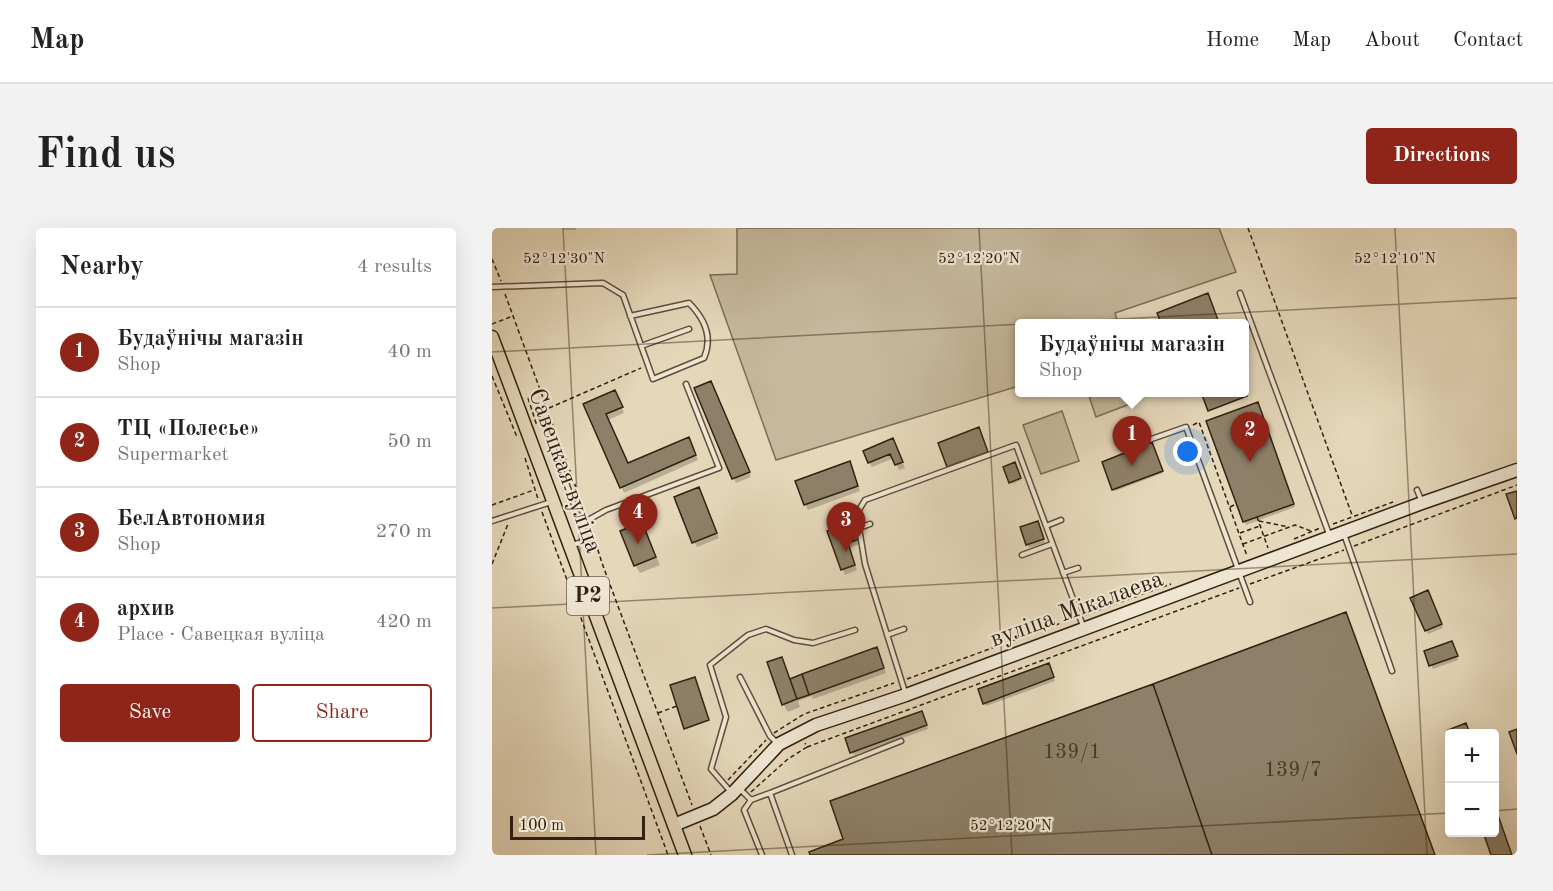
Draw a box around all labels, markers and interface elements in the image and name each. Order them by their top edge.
text: Map [30,27,84,55]
text: Home [1206,30,1259,51]
text: Map [1292,30,1331,51]
text: About [1364,30,1420,51]
text: Contact [1453,30,1523,51]
button: Directions [1366,128,1517,184]
text: Find us [36,135,175,177]
text: 52°12'30"N [523,252,605,267]
text: 52°12'20"N [938,252,1020,267]
text: 52°12'10"N [1354,252,1436,267]
text: Nearby [60,254,144,280]
text: 4 results [357,257,432,277]
popup [1015,319,1249,397]
text: Будаўнічы магазін [117,328,304,350]
text: Будаўнічы магазін [1039,334,1225,356]
text: 1 [74,342,85,362]
text: 40 m [387,342,432,362]
text: Shop [117,355,161,375]
text: Shop [1039,361,1082,381]
street label: Савецкая вуліца [523,386,605,557]
pin: 2 [1230,412,1269,462]
pin: 1 [1112,416,1152,466]
text: ТЦ «Полесье» [117,418,260,440]
text: 2 [74,432,85,452]
text: 50 m [387,432,432,452]
your location [1173,437,1202,466]
text: Supermarket [117,445,228,465]
pin: 4 [618,494,658,544]
pin: 3 [826,502,866,552]
text: БелАвтономия [117,508,266,530]
text: 3 [74,522,85,542]
text: 270 m [376,522,432,542]
text: Shop [117,535,161,555]
street label: вуліца Мікалаева [987,568,1167,652]
road number: Р2 [567,577,609,615]
text: архив [117,598,174,620]
text: 4 [74,612,85,632]
text: 420 m [376,612,432,632]
text: Place · Савецкая вуліца [117,625,325,645]
button: Save [60,684,240,742]
button: Share [252,684,432,742]
map controls [1445,729,1499,837]
button: + [1445,729,1499,783]
house number: 139/1 [1043,742,1101,763]
house number: 139/7 [1264,760,1322,781]
button: − [1445,783,1499,837]
scale bar [510,813,645,840]
text: 100 m [519,818,564,834]
text: 52°12'20"N [970,819,1052,834]

